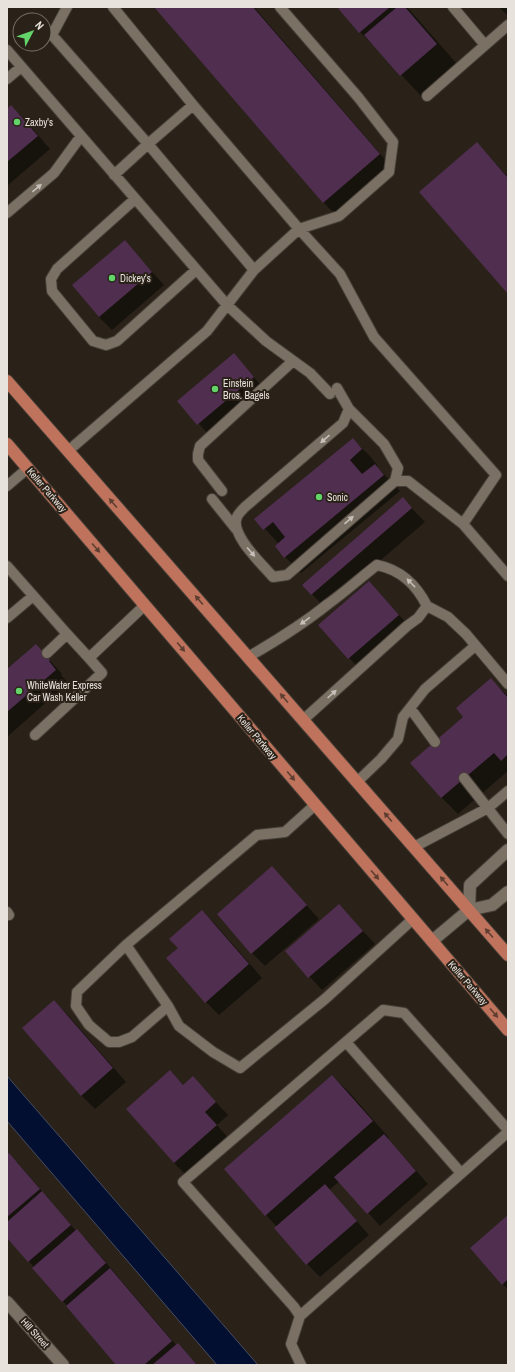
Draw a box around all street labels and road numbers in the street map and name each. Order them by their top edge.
street label: Keller Parkway [24,465,70,516]
street label: Keller Parkway [234,712,280,763]
street label: Keller Parkway [445,958,491,1009]
street label: Hill Street [18,1315,52,1351]

